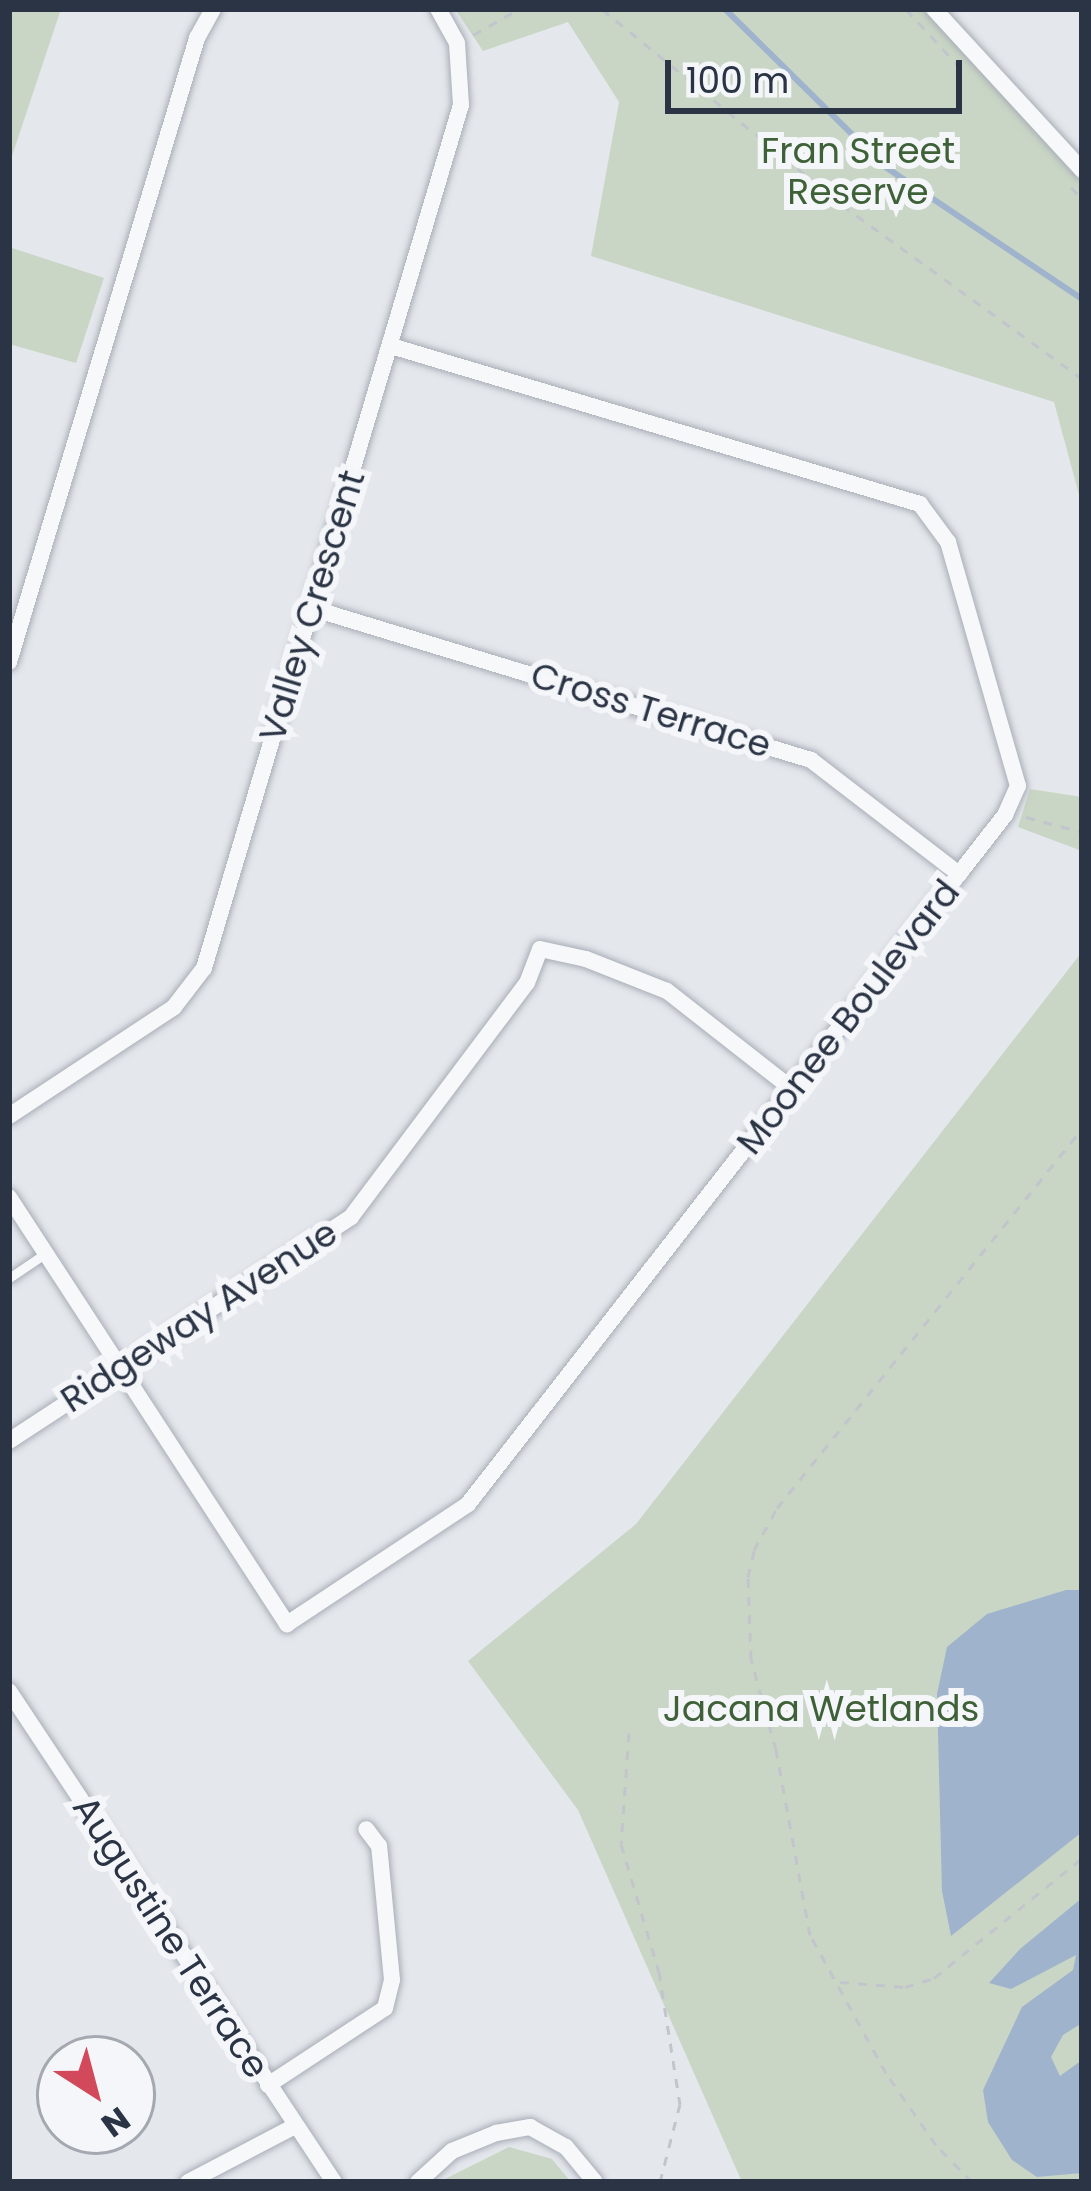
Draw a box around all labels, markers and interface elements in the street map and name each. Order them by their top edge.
scale bar [671,36,968,110]
text: 100 m [686,55,789,106]
park label: Fran Street Reserve [761,128,955,213]
street label: Valley Crescent [250,465,374,747]
street label: Cross Terrace [526,653,776,767]
street label: Moonee Boulevard [728,871,968,1163]
street label: Ridgeway Avenue [53,1211,345,1421]
park label: Jacana Wetlands [663,1687,979,1731]
street label: Augustine Terrace [64,1788,278,2086]
north arrow [36,2035,156,2155]
text: N [92,2096,140,2148]

